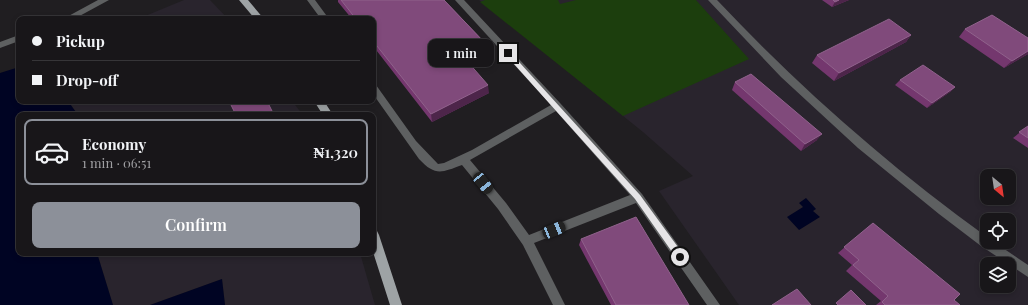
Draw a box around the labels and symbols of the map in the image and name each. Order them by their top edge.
callout: 1 min [428,39,494,67]
route end [499,44,517,62]
north arrow [980,169,1016,205]
car [471,170,495,196]
car [541,220,567,240]
route start [671,248,689,266]

